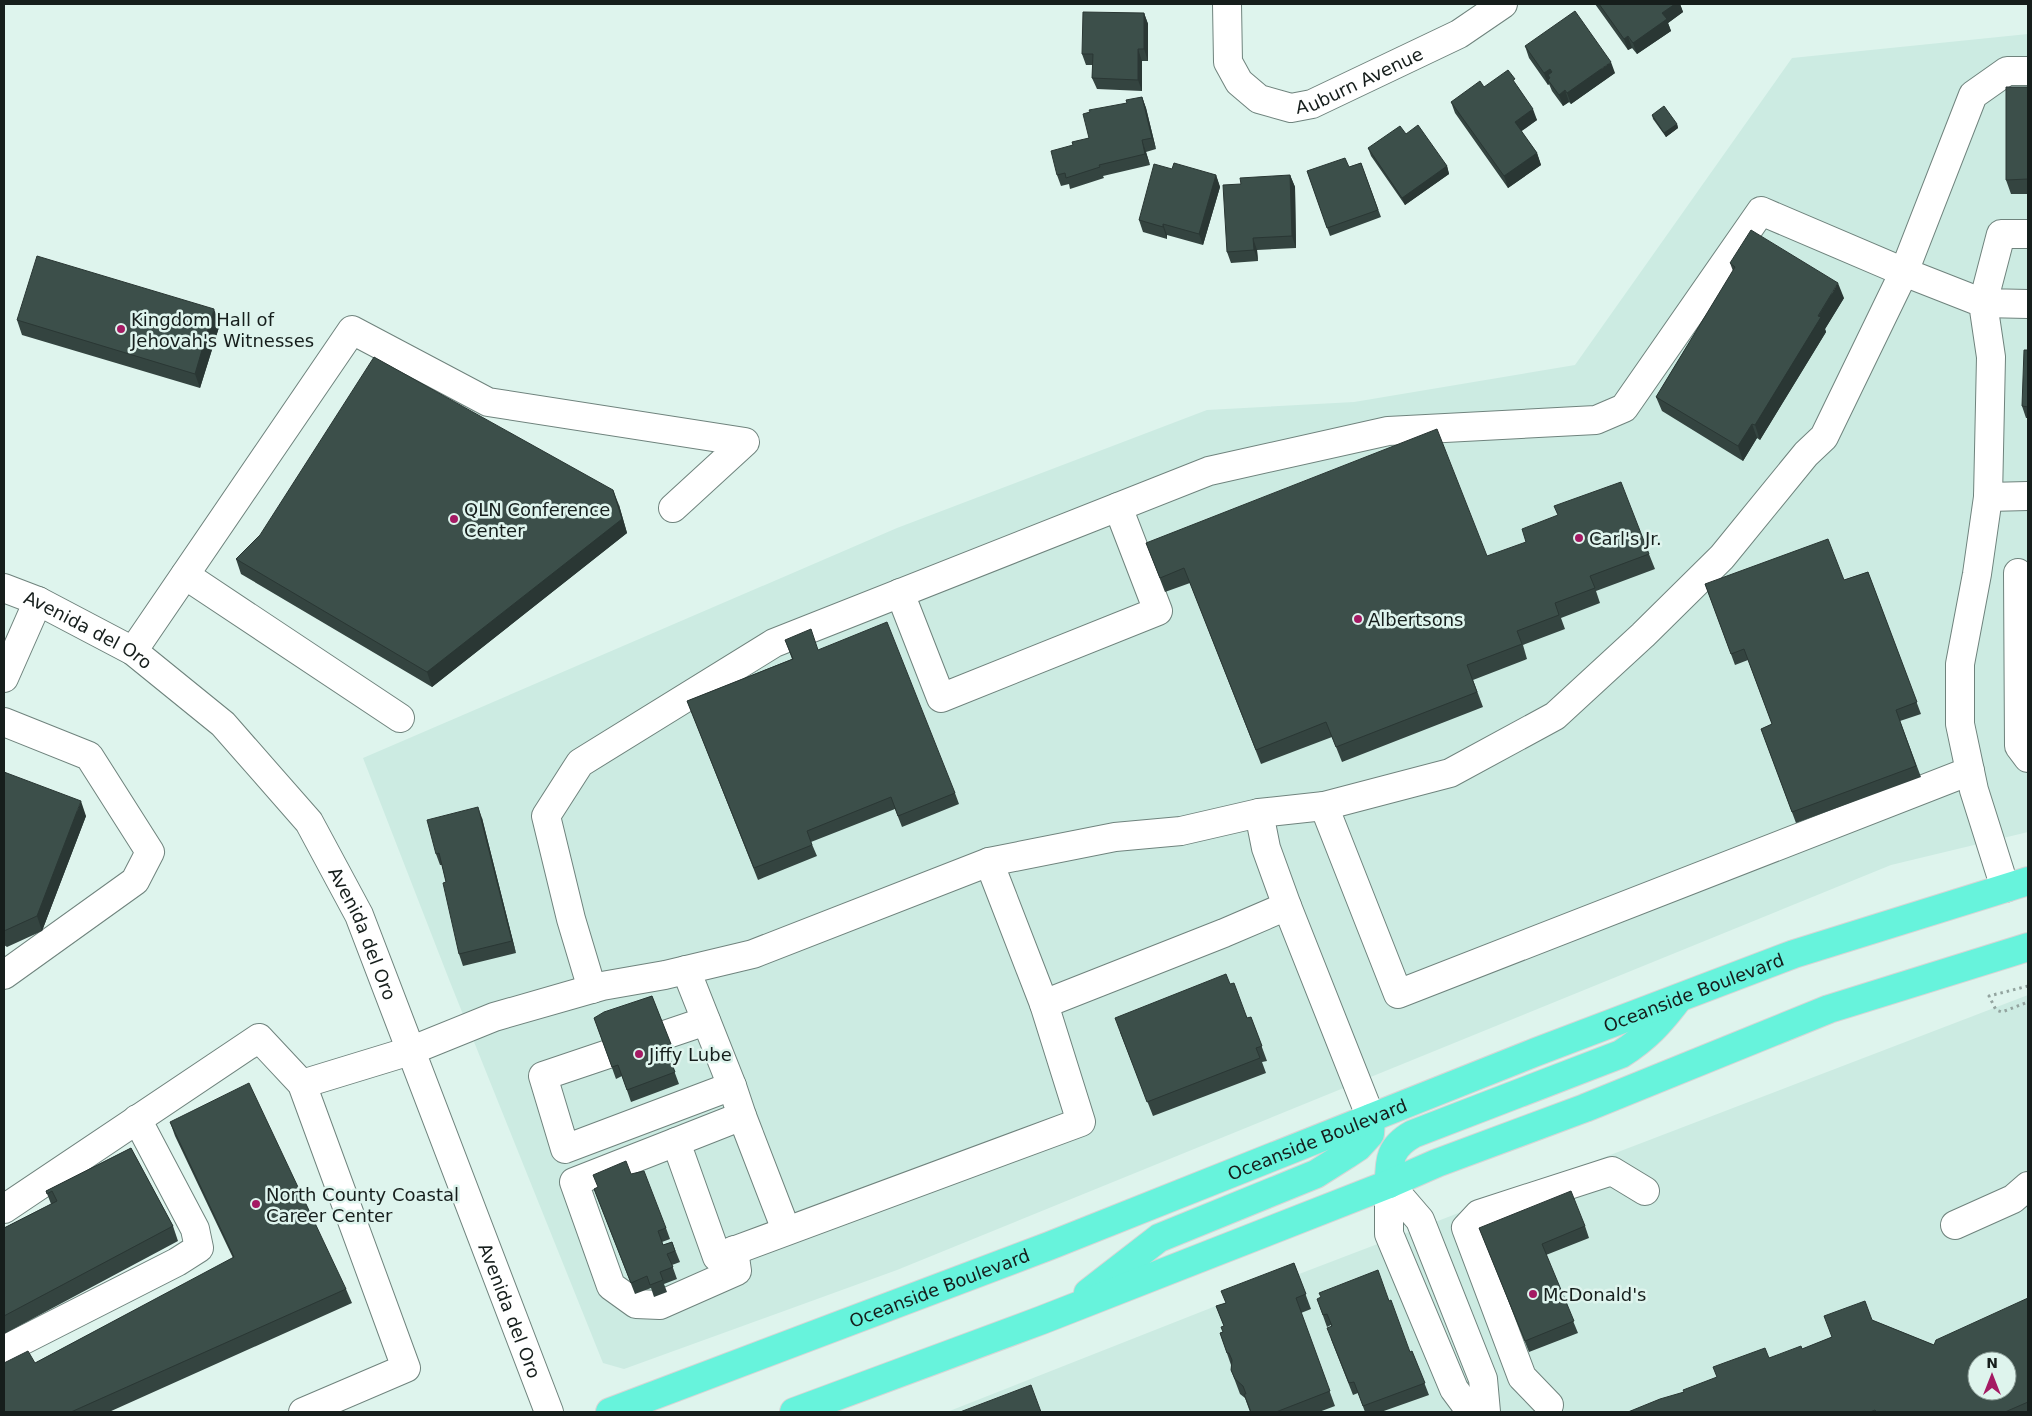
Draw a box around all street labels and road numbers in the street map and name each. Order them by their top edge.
street label: Auburn Avenue [1294,42,1426,117]
street label: Avenida del Oro [21,586,157,673]
street label: Avenida del Oro [325,863,401,1003]
street label: Oceanside Boulevard [1600,948,1787,1036]
street label: Oceanside Boulevard [1224,1094,1410,1184]
street label: Avenida del Oro [475,1240,546,1381]
street label: Oceanside Boulevard [846,1244,1032,1331]

